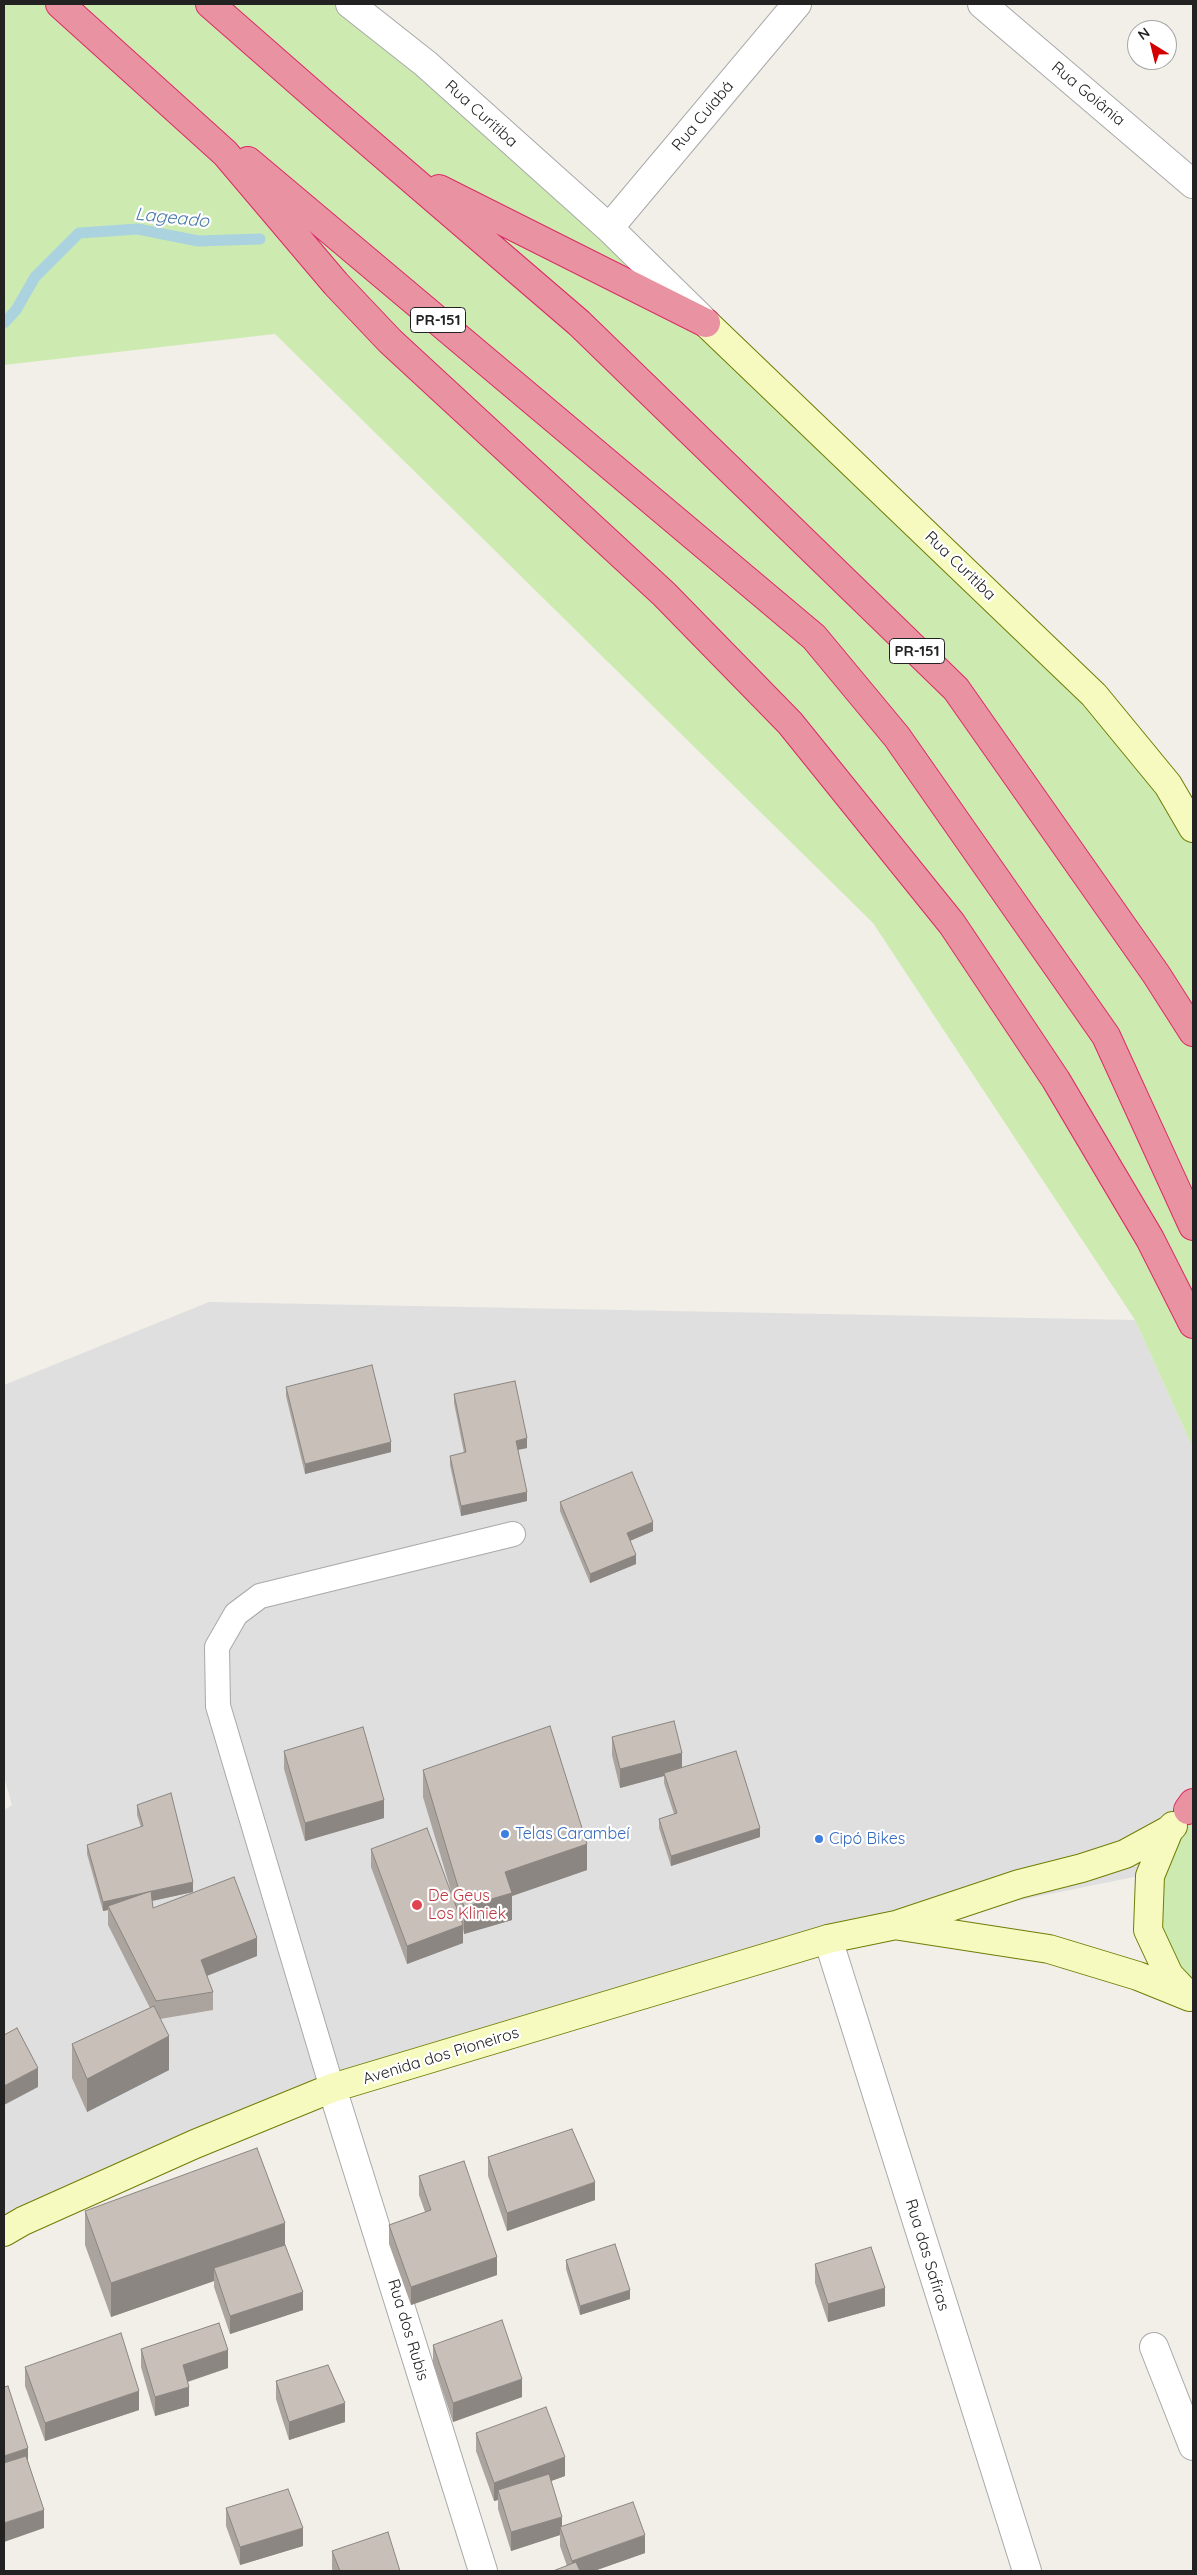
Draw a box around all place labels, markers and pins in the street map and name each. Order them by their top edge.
place label: Telas Carambeí [515,1824,630,1844]
marker: Telas Carambeí [499,1828,511,1840]
place label: Cipó Bikes [829,1829,905,1849]
marker: Cipó Bikes [813,1833,825,1845]
place label: De Geus Los Kliniek [428,1886,506,1924]
marker: De Geus Los Kliniek [410,1898,424,1912]

